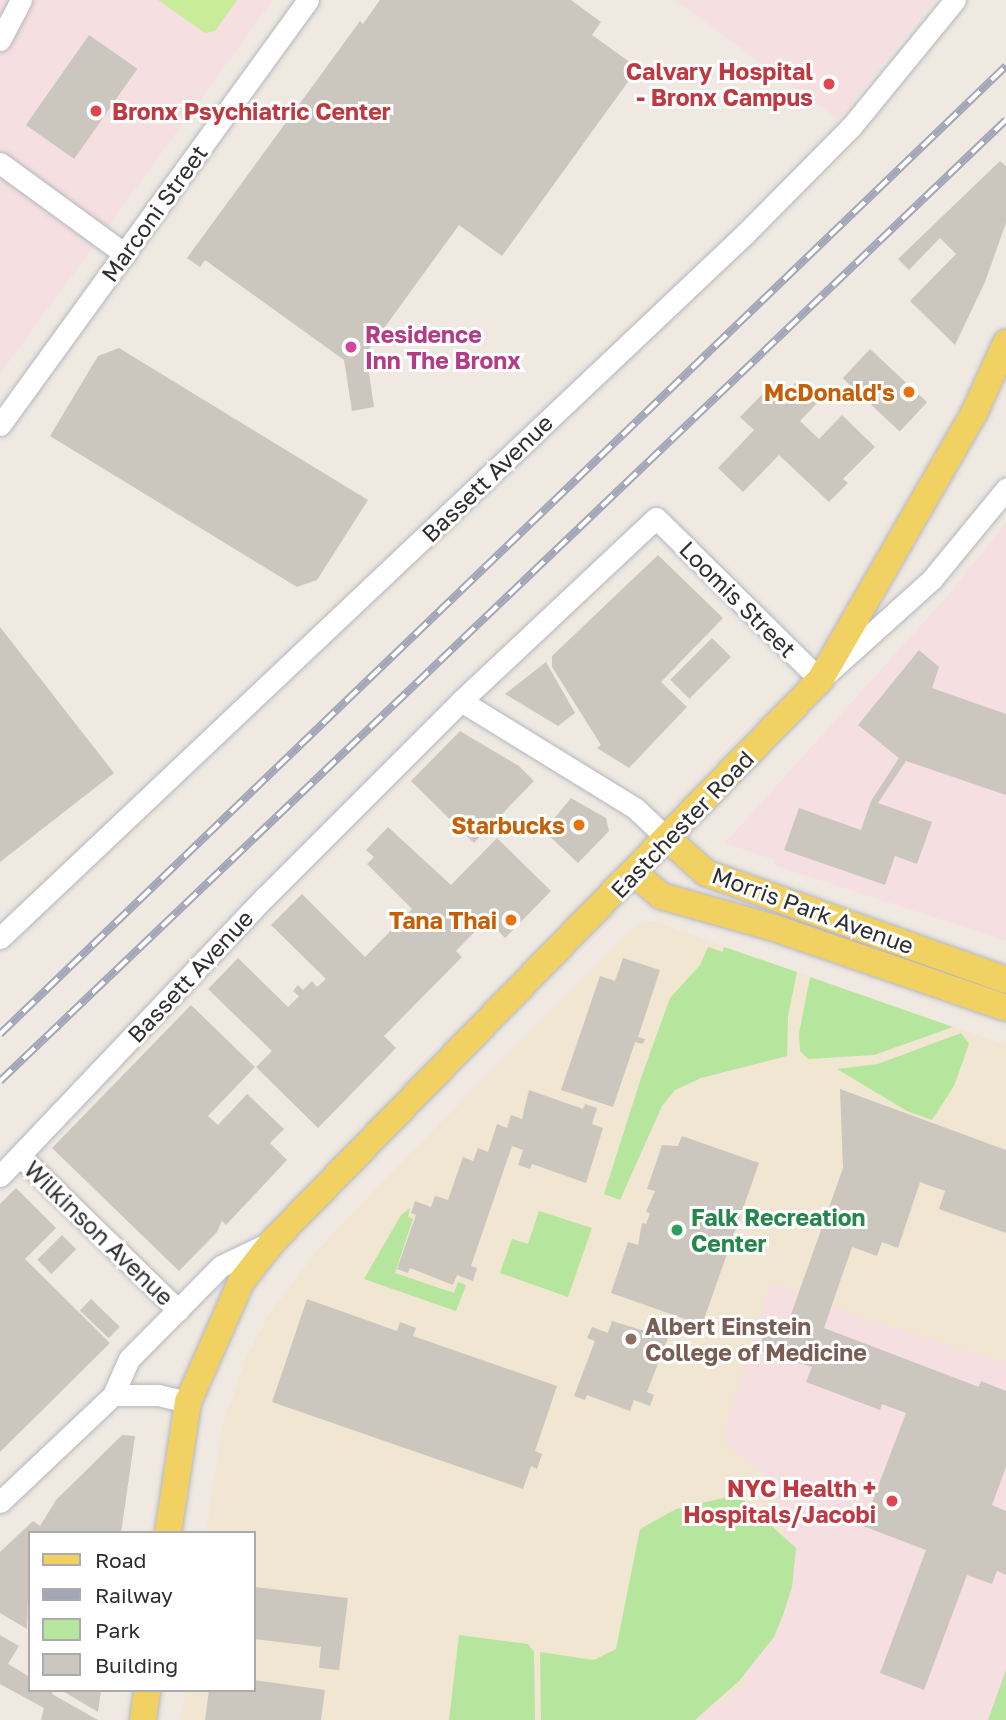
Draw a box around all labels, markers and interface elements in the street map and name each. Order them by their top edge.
place label: Calvary Hospital - Bronx Campus [626,57,813,111]
marker: Calvary Hospital - Bronx Campus [819,74,839,94]
place label: Bronx Psychiatric Center [112,97,391,125]
marker: Bronx Psychiatric Center [86,101,106,121]
street label: Marconi Street [95,139,213,287]
place label: Residence Inn The Bronx [365,320,520,374]
marker: Residence Inn The Bronx [343,339,359,355]
place label: McDonald's [764,378,895,406]
marker: McDonald's [901,384,917,400]
street label: Bassett Avenue [416,409,558,547]
street label: Loomis Street [674,535,802,663]
street label: Eastchester Road [605,745,759,903]
place label: Starbucks [451,811,565,839]
marker: Starbucks [571,817,587,833]
street label: Morris Park Avenue [709,861,917,959]
street label: Bassett Avenue [122,904,258,1048]
place label: Tana Thai [389,906,497,934]
marker: Tana Thai [503,912,519,928]
street label: Wilkinson Avenue [19,1155,179,1311]
place label: Falk Recreation Center [691,1203,866,1257]
marker: Falk Recreation Center [669,1222,685,1238]
place label: Albert Einstein College of Medicine [645,1312,867,1366]
marker: Albert Einstein College of Medicine [623,1331,639,1347]
place label: NYC Health + Hospitals/Jacobi [683,1474,876,1528]
marker: NYC Health + Hospitals/Jacobi [882,1491,902,1511]
legend [28,1531,256,1692]
text: Road [95,1547,146,1573]
text: Railway [95,1582,173,1608]
text: Park [95,1617,140,1643]
text: Building [95,1652,178,1678]

